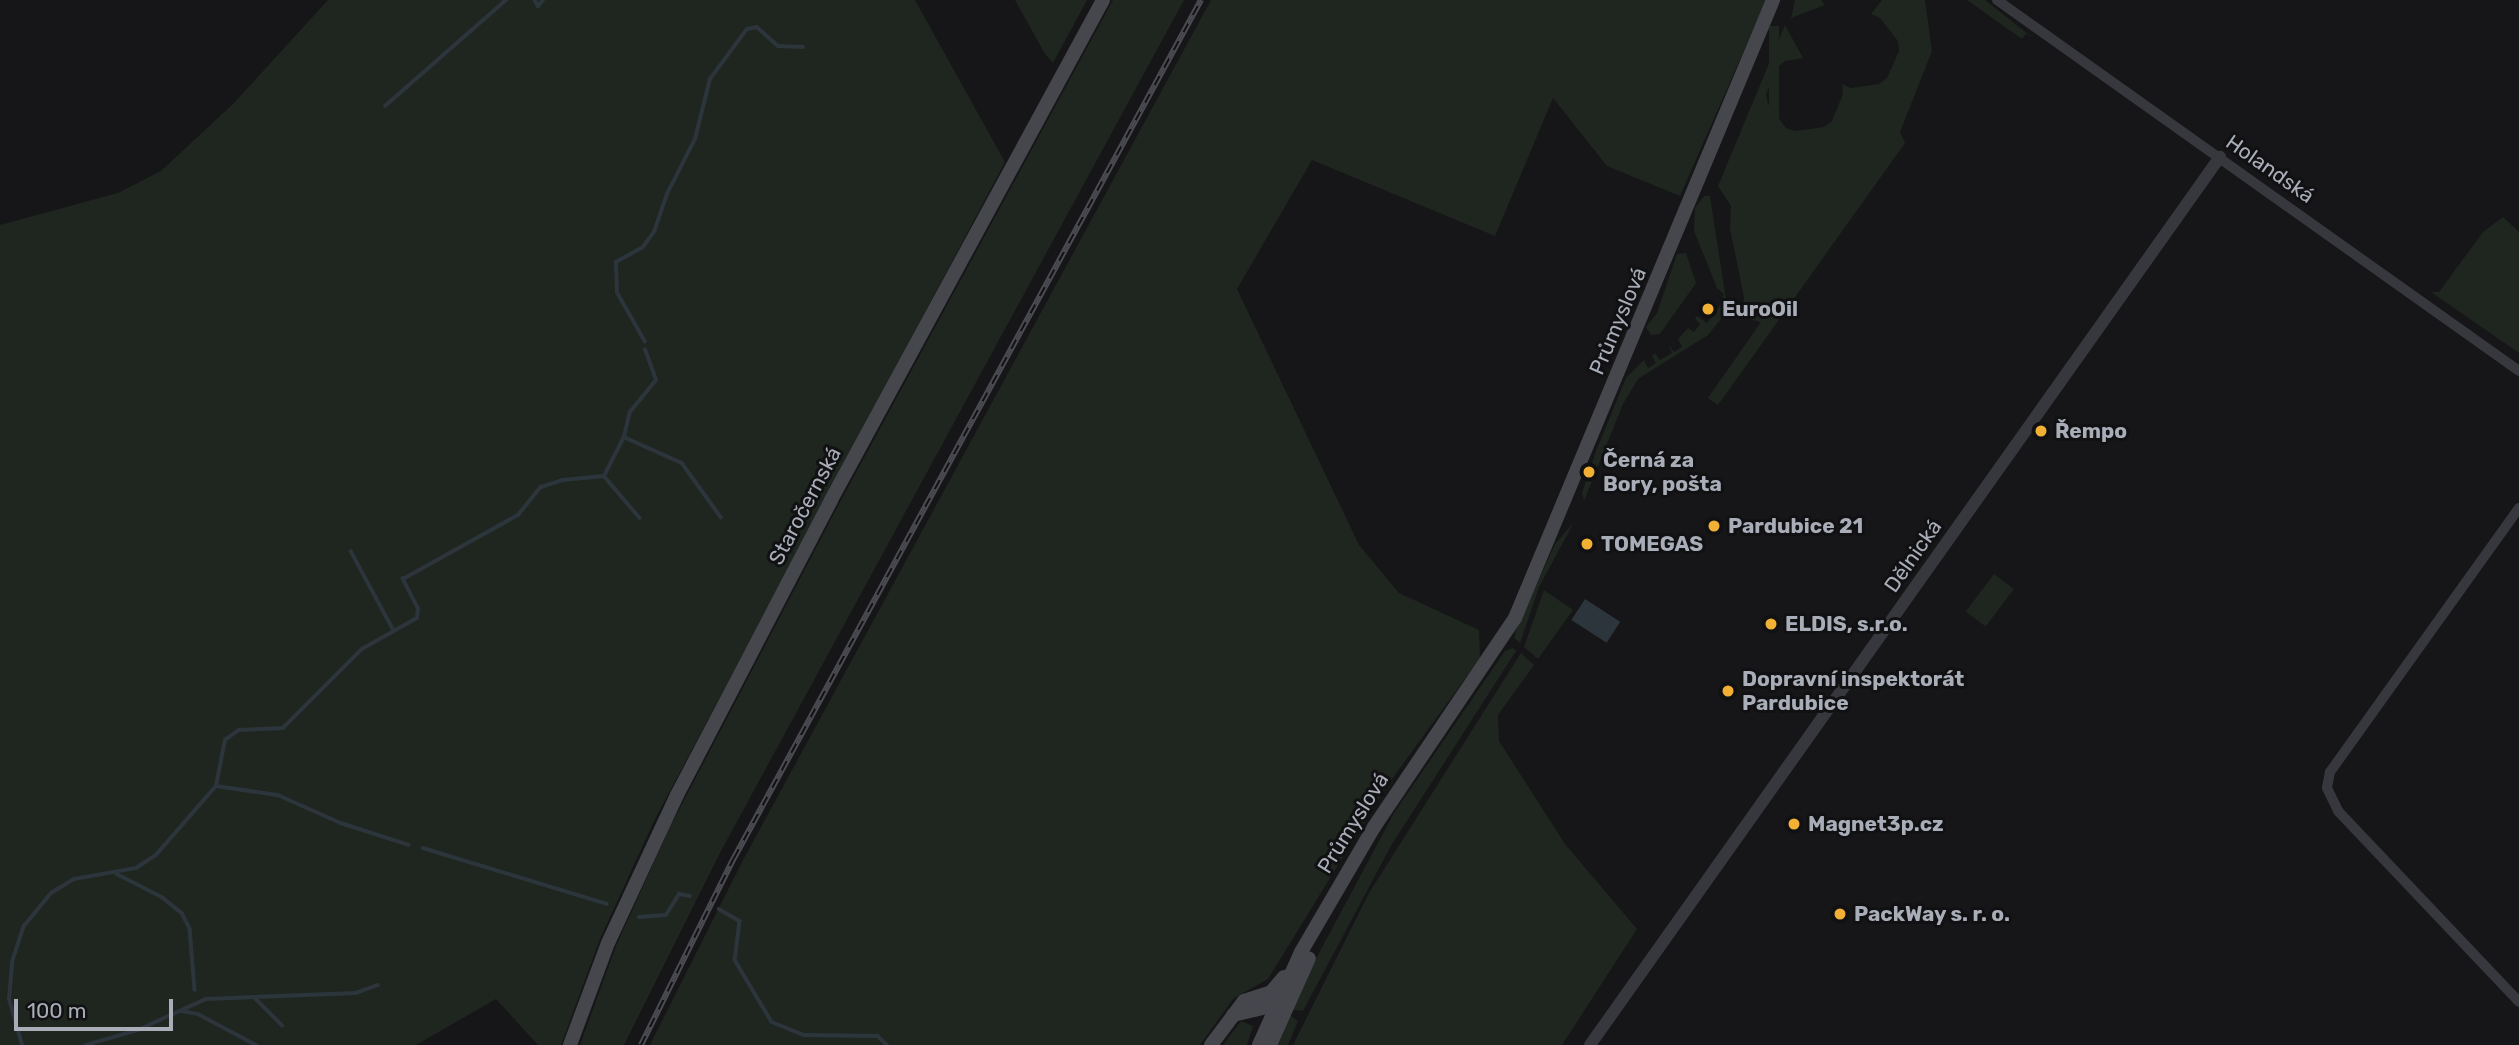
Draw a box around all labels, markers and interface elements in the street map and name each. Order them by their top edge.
street label: Holandská [2221,129,2319,209]
street label: Průmyslová [1584,264,1652,378]
place label: EuroOil [1722,296,1798,322]
marker: EuroOil [1700,301,1716,317]
place label: Řempo [2055,418,2127,444]
marker: Řempo [2033,423,2049,439]
street label: Staročernská [763,443,847,569]
place label: Černá za Bory, pošta [1603,447,1722,497]
marker: Černá za Bory, pošta [1581,464,1597,480]
place label: Pardubice 21 [1728,513,1863,539]
street label: Dělnická [1879,515,1947,597]
marker: Pardubice 21 [1706,518,1722,534]
place label: TOMEGAS [1601,531,1703,557]
marker: TOMEGAS [1579,536,1595,552]
place label: ELDIS, s.r.o. [1785,611,1908,637]
marker: ELDIS, s.r.o. [1763,616,1779,632]
place label: Dopravní inspektorát Pardubice [1742,666,1964,716]
marker: Dopravní inspektorát Pardubice [1720,683,1736,699]
street label: Průmyslová [1312,768,1394,878]
place label: Magnet3p.cz [1808,811,1944,837]
marker: Magnet3p.cz [1786,816,1802,832]
place label: PackWay s. r. o. [1854,901,2011,927]
marker: PackWay s. r. o. [1832,906,1848,922]
scale bar [18,986,177,1030]
text: 100 m [27,998,86,1023]

